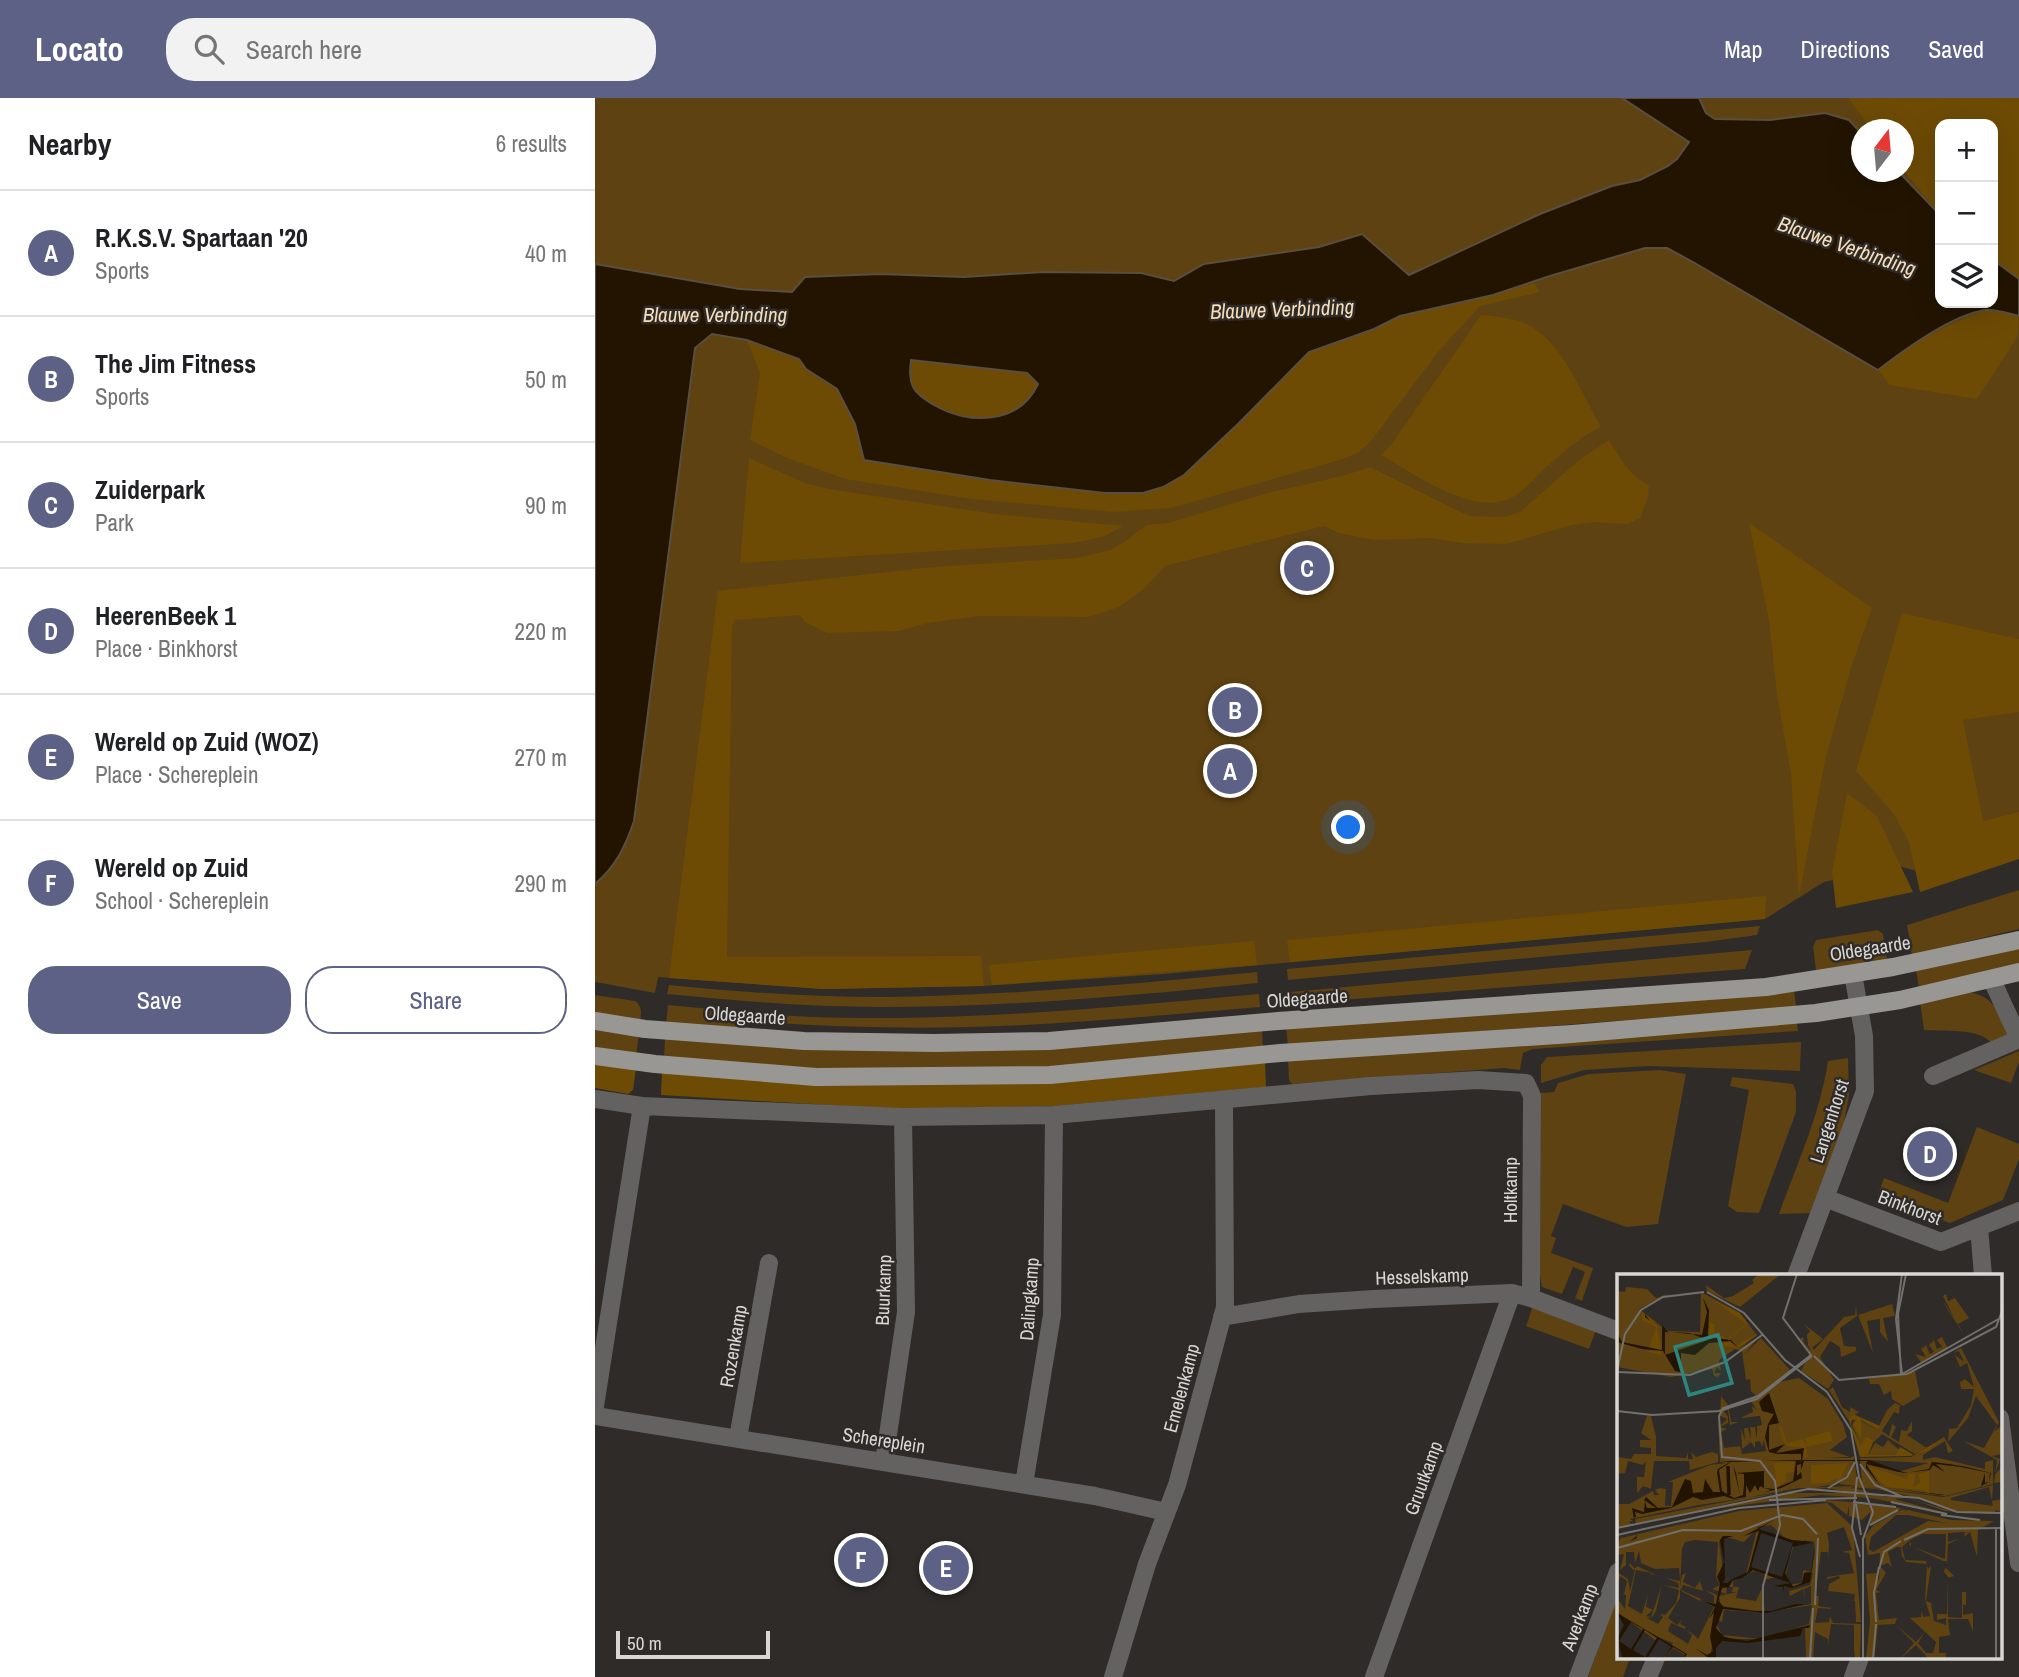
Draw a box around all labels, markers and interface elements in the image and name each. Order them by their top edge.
search box [166,18,656,81]
text: Locato [35,27,124,71]
icon: search [190,30,228,68]
text: Search here [246,32,362,67]
text: Map [1724,33,1762,65]
text: Directions [1800,33,1890,65]
text: Saved [1928,33,1984,65]
north arrow [1851,119,1914,182]
map controls [1935,119,1998,308]
button: + [1935,119,1998,182]
text: Nearby [28,124,111,164]
text: 6 results [496,128,567,159]
button: − [1935,182,1998,245]
water label: Blauwe Verbinding [1774,209,1920,283]
text: R.K.S.V. Spartaan '20 [95,220,308,255]
text: A [44,238,58,269]
text: 40 m [525,238,567,269]
button: layers [1935,245,1998,308]
text: Sports [95,255,150,286]
water label: Blauwe Verbinding [1209,292,1355,326]
water label: Blauwe Verbinding [643,300,788,329]
text: The Jim Fitness [95,346,256,381]
text: B [44,364,58,395]
text: 50 m [525,364,567,395]
text: Sports [95,381,150,412]
text: Zuiderpark [95,472,205,507]
text: C [44,490,58,521]
text: 90 m [525,490,567,521]
text: Park [95,507,134,538]
pin: C [1284,542,1330,594]
text: HeerenBeek 1 [95,598,236,633]
text: D [44,616,58,647]
text: 220 m [515,616,567,647]
text: Place · Binkhorst [95,633,238,664]
pin: B [1212,684,1258,736]
text: Wereld op Zuid (WOZ) [95,724,319,759]
text: E [45,742,57,773]
text: 270 m [515,742,567,773]
pin: A [1207,745,1253,797]
text: Place · Schereplein [95,759,259,790]
your location [1331,810,1365,844]
text: Wereld op Zuid [95,850,249,885]
text: F [45,868,57,899]
text: 290 m [515,868,567,899]
text: School · Schereplein [95,885,269,916]
street label: Oldegaarde [1828,929,1912,967]
button: Save [28,966,291,1034]
button: Share [305,966,567,1034]
street label: Oldegaarde [1265,982,1349,1014]
street label: Oldegaarde [703,999,787,1031]
street label: Langenhorst [1803,1075,1855,1166]
pin: D [1907,1128,1953,1180]
street label: Holtkamp [1497,1157,1523,1223]
street label: Binkhorst [1875,1183,1946,1231]
street label: Buurkamp [869,1254,897,1326]
street label: Dalingkamp [1013,1257,1045,1341]
street label: Hesselskamp [1375,1261,1469,1291]
inset map [1617,1274,2001,1660]
street label: Rozenkamp [713,1303,753,1389]
street label: Emelenkamp [1157,1341,1205,1435]
street label: Schereplein [841,1421,927,1459]
street label: Gruutkamp [1398,1437,1448,1519]
pin: F [838,1534,884,1586]
pin: E [923,1542,969,1594]
street label: Averkamp [1554,1580,1604,1655]
scale bar [616,1628,770,1660]
text: 50 m [627,1630,662,1656]

